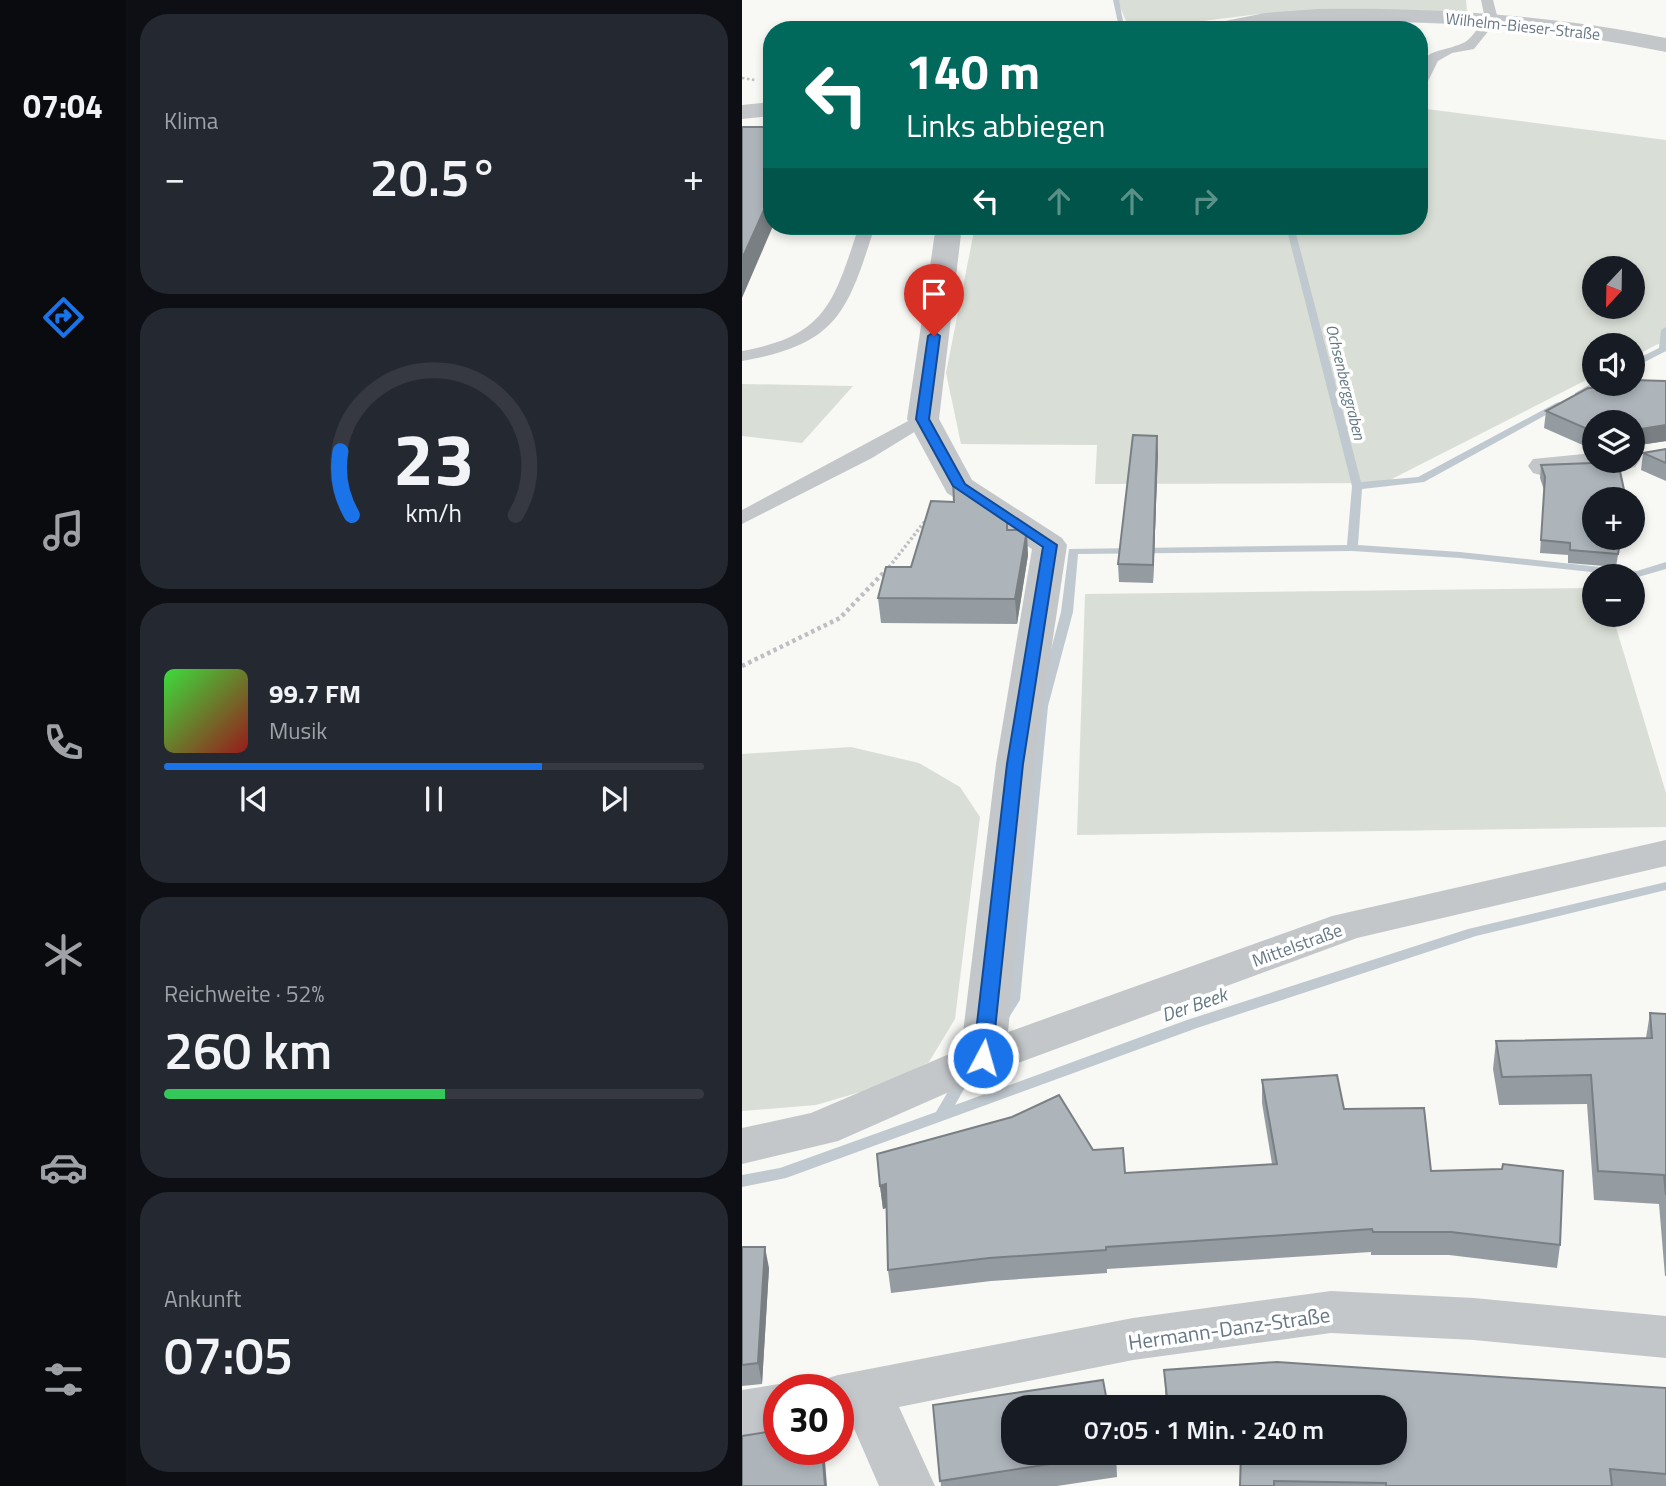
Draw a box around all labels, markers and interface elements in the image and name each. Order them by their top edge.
street label: Wilhelm-Bieser-Straße [1444,6,1602,46]
text: 140 m [906,33,1040,108]
icon: left [791,49,882,140]
text: 07:04 [23,82,103,130]
text: Links abbiegen [906,101,1105,149]
text: Klima [164,103,218,138]
text: 20.5° [370,137,498,216]
text: − [164,148,185,206]
text: + [683,148,704,206]
icon: left [967,182,1005,220]
icon: ahead [1040,182,1078,220]
icon: ahead [1113,182,1151,220]
icon: right [1186,182,1224,220]
north arrow [1582,256,1645,318]
map controls [1582,256,1645,627]
pin [904,264,964,336]
icon: arrive [915,275,953,313]
icon: directions [39,293,88,342]
water label: Ochsenberggraben [1320,322,1372,443]
button: sound [1582,333,1645,396]
text: 23 [393,403,475,513]
button: layers [1582,410,1645,473]
button: + [1582,487,1645,550]
text: km/h [406,493,462,531]
icon: music [39,506,88,555]
button: − [1582,564,1645,627]
text: 99.7 FM [269,674,361,713]
text: Musik [269,713,327,748]
icon: phone [39,718,88,767]
icon: previous [235,780,273,818]
icon: pause [415,780,453,818]
icon: next [595,780,633,818]
street label: Mittelstraße [1248,916,1346,974]
icon: climate [39,930,88,979]
text: Reichweite · 52% [164,976,324,1011]
water label: Der Beek [1157,978,1233,1029]
text: 260 km [164,1010,332,1089]
position arrow [946,1021,1020,1095]
icon: car [39,1143,88,1192]
text: Ankunft [164,1281,241,1316]
street label: Hermann-Danz-Straße [1126,1298,1332,1358]
text: 07:05 [164,1315,293,1394]
icon: filters [39,1355,88,1404]
speed limit sign: 30 [763,1374,854,1465]
text: 07:05 · 1 Min. · 240 m [1084,1410,1324,1449]

